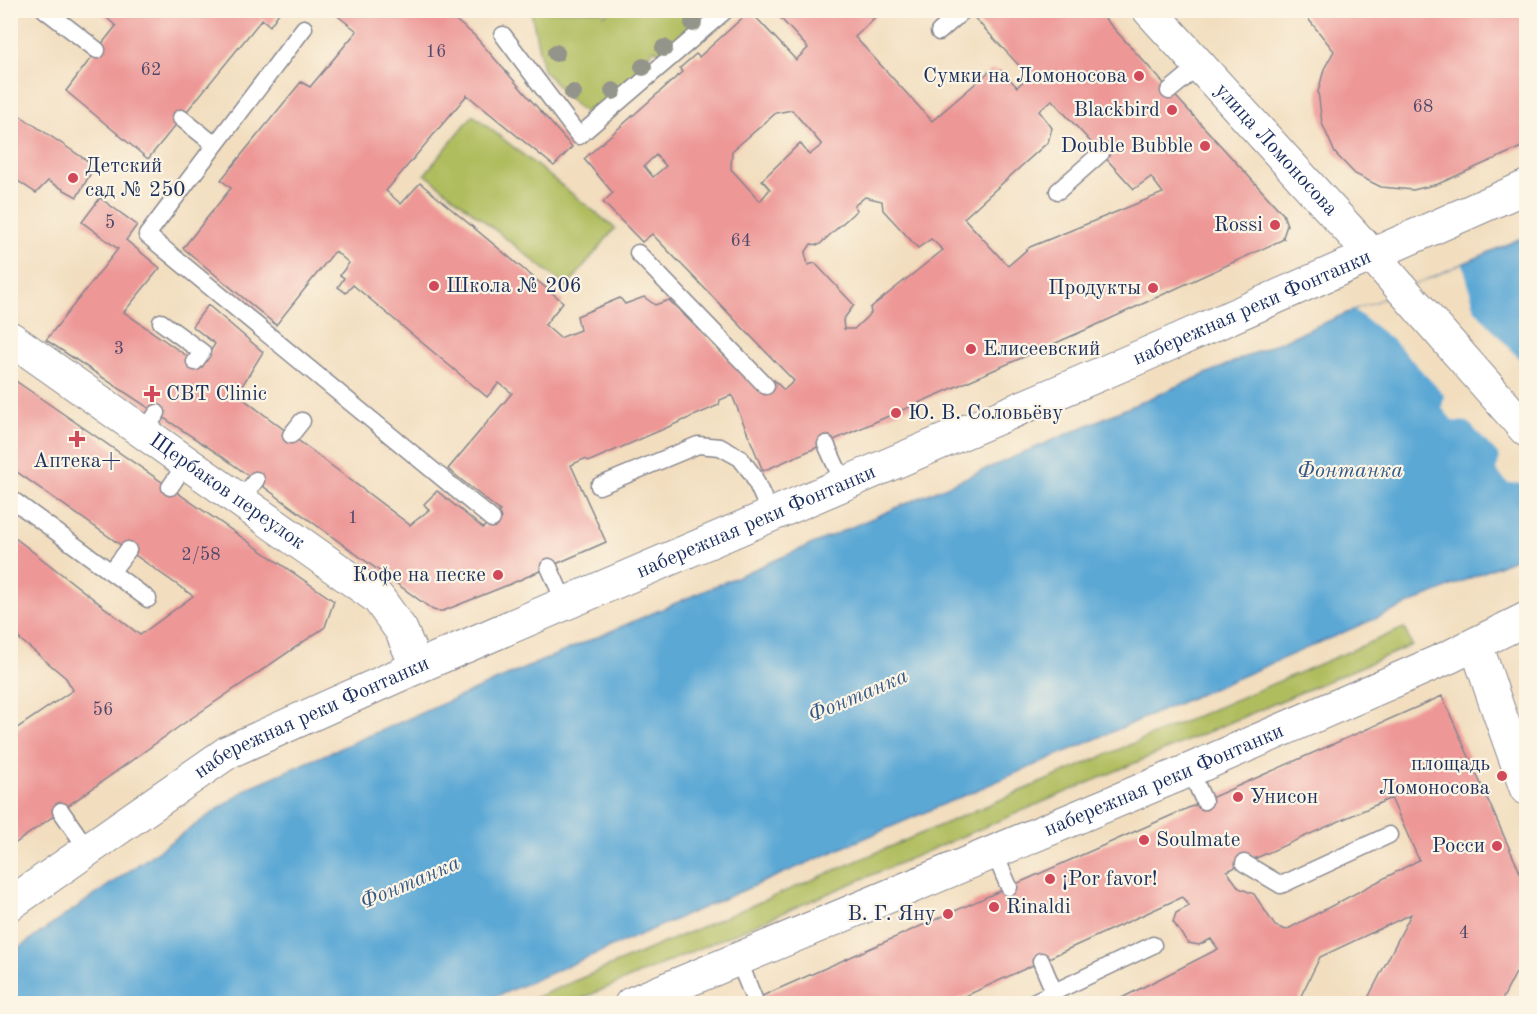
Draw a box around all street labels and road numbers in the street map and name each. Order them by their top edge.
street label: улица Ломоносова [1211,79,1342,220]
street label: набережная реки Фонтанки [1130,246,1374,369]
street label: Щербаков переулок [146,430,309,554]
street label: набережная реки Фонтанки [633,461,879,582]
street label: набережная реки Фонтанки [190,653,432,783]
street label: набережная реки Фонтанки [1041,720,1287,840]

